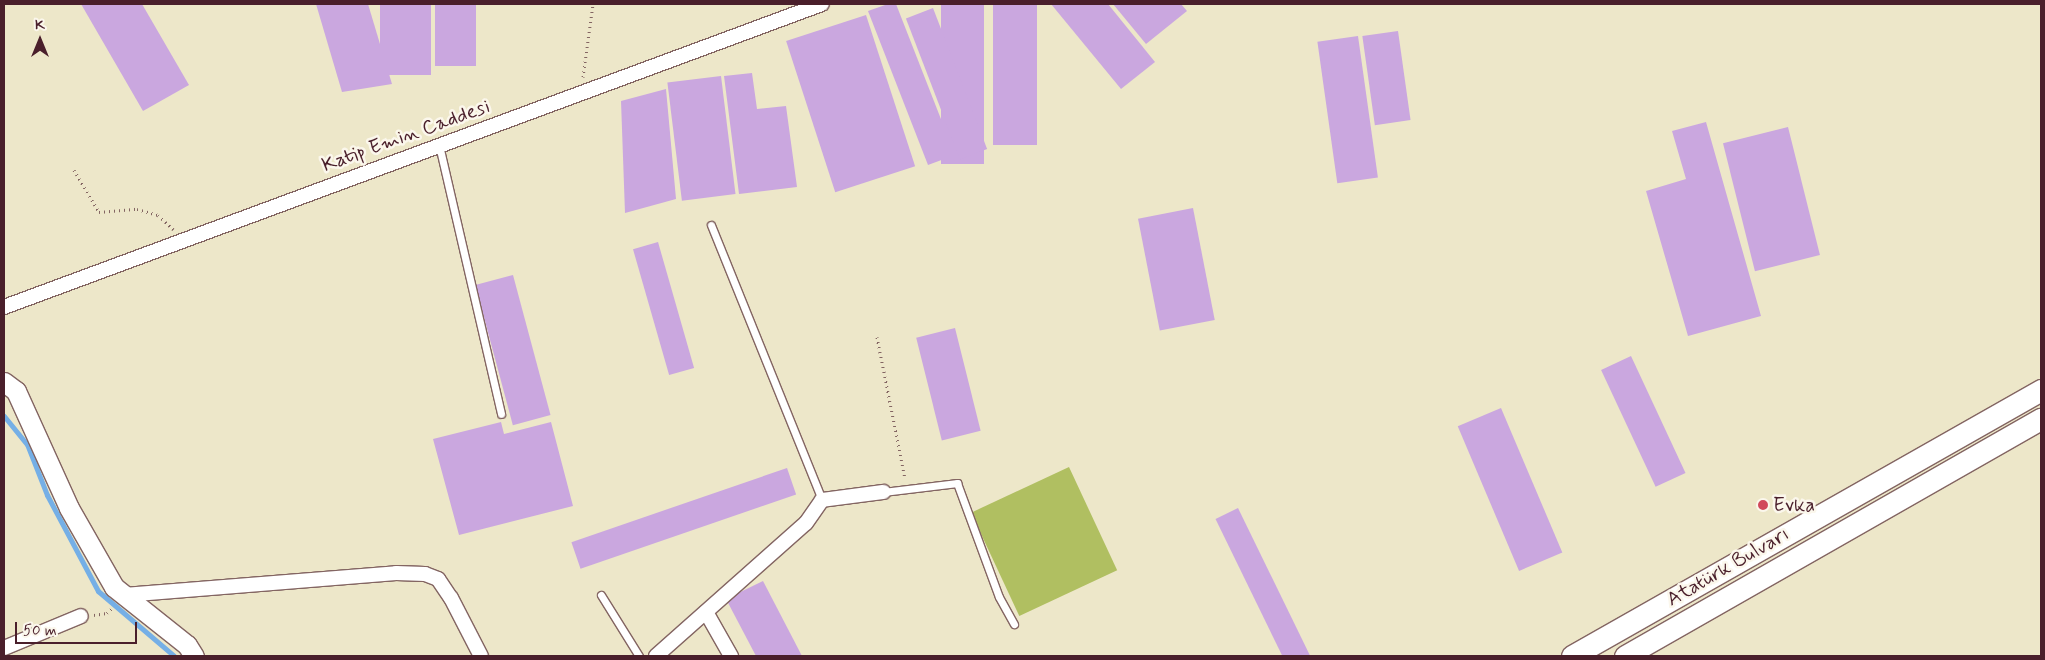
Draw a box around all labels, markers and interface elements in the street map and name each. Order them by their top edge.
north arrow [15,15,65,65]
text: K [35,16,45,34]
street label: Katip Emin Caddesi [323,96,489,176]
place label: Evka [1773,493,1815,517]
marker: Evka [1757,499,1769,511]
street label: Atatürk Bulvarı [1664,523,1792,611]
scale bar [18,612,140,644]
text: 50 m [23,621,57,641]

